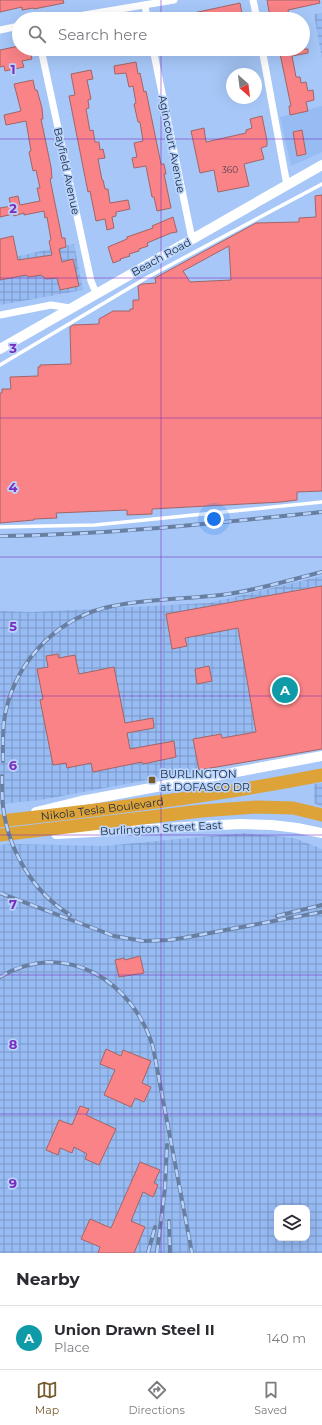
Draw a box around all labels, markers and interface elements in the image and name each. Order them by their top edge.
search box [12,12,310,56]
icon: search [26,23,48,45]
text: Search here [58,25,147,44]
text: 1 [10,61,16,77]
north arrow [226,68,262,104]
street label: Agincourt Avenue [156,94,188,195]
street label: Bayfield Avenue [51,126,83,216]
house number: 360 [222,164,238,175]
text: 2 [9,200,17,216]
street label: Beach Road [129,235,193,279]
text: 3 [8,340,17,356]
text: 4 [9,479,18,495]
your location [204,509,224,529]
text: 5 [9,618,17,634]
pin: A [272,675,298,705]
text: 6 [9,757,18,773]
place label: BURLINGTON at DOFASCO DR [160,767,250,794]
marker: BURLINGTON at DOFASCO DR [147,775,157,785]
street label: Nikola Tesla Boulevard [40,794,165,823]
street label: Burlington Street East [100,818,223,838]
text: 7 [9,896,17,912]
text: 8 [9,1036,18,1052]
text: 9 [9,1175,17,1191]
map controls [274,1205,310,1241]
button: layers [274,1205,310,1241]
text: Nearby [16,1269,80,1289]
text: Union Drawn Steel II [54,1320,215,1339]
text: A [24,1330,34,1346]
text: 140 m [267,1330,306,1346]
text: Place [54,1339,90,1355]
tab: Map [35,1379,59,1417]
tab: Directions [129,1379,185,1417]
tab: Saved [254,1379,287,1417]

